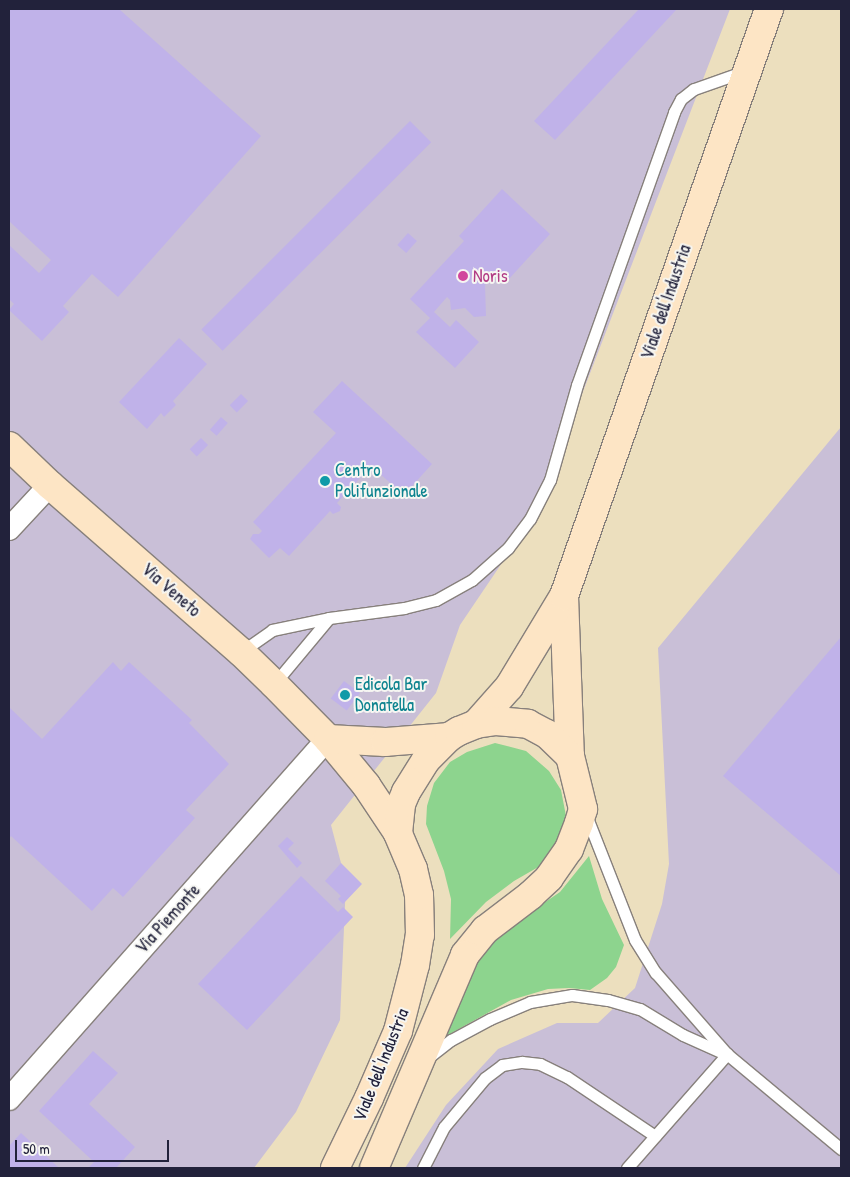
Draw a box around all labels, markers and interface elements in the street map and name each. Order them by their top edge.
street label: Viale dell'Industria [636,242,696,362]
place label: Noris [473,265,508,287]
marker: Noris [457,270,469,282]
place label: Centro Polifunzionale [335,460,428,502]
marker: Centro Polifunzionale [319,475,331,487]
street label: Via Veneto [137,558,205,622]
place label: Edicola Bar Donatella [355,674,427,716]
marker: Edicola Bar Donatella [339,689,351,701]
street label: Via Piemonte [131,880,205,958]
street label: Viale dell'Industria [349,1005,413,1125]
scale bar [18,1130,171,1162]
text: 50 m [23,1138,50,1159]

